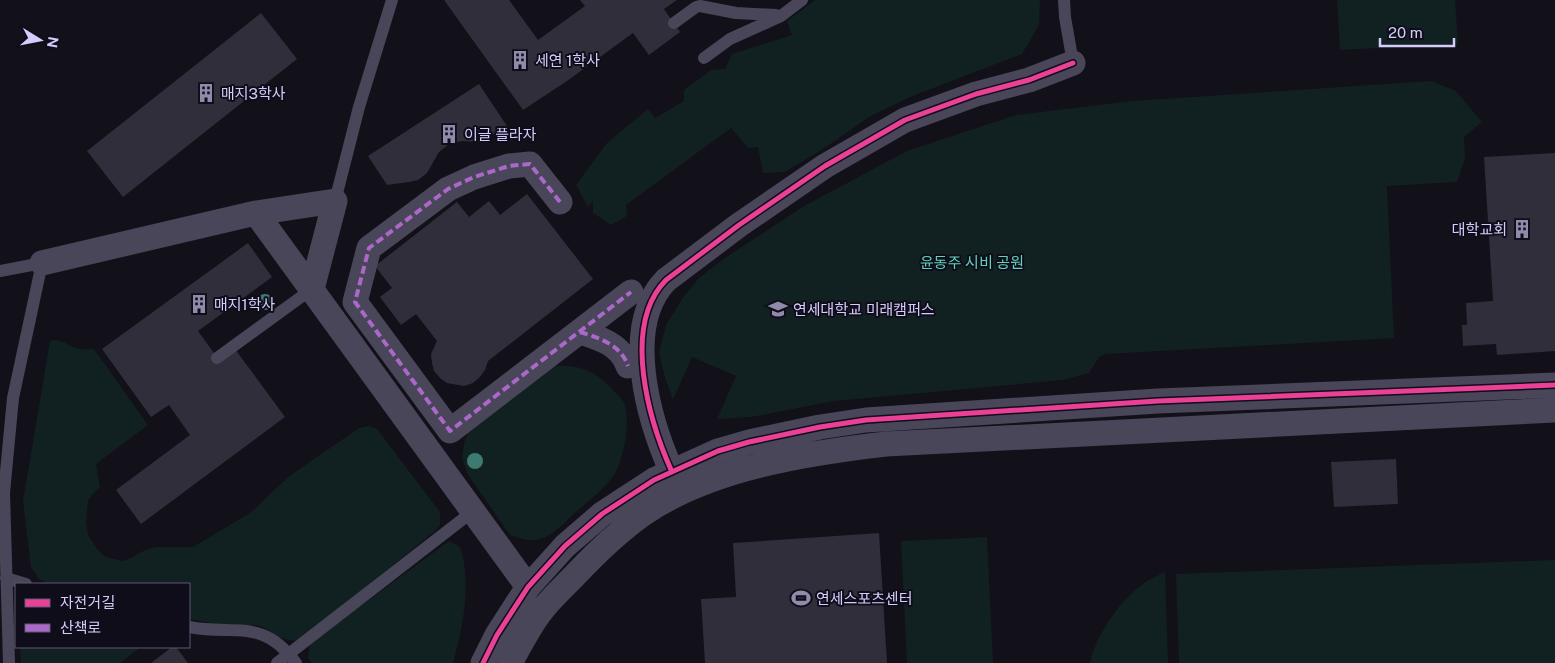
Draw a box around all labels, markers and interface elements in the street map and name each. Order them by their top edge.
north arrow [15,15,65,65]
scale bar [1380,15,1454,47]
text: 20 m [1388,24,1423,41]
text: N [44,35,62,49]
building icon: 세연 1학사 [509,49,531,71]
place label: 세연 1학사 [535,52,600,69]
building icon: 매지3학사 [195,82,217,104]
place label: 매지3학사 [221,85,286,102]
building icon: 이글 플라자 [438,123,460,145]
place label: 이글 플라자 [464,126,537,143]
building icon: 대학교회 [1511,218,1533,240]
place label: 대학교회 [1452,221,1507,238]
park label: 윤동주 시비 공원 [920,254,1024,271]
building icon: 매지1학사 [188,293,210,315]
place label: 매지1학사 [214,296,276,313]
school or university icon: 연세대학교 미래캠퍼스 [767,298,789,320]
place label: 연세대학교 미래캠퍼스 [793,301,935,318]
legend [15,583,190,648]
sports icon: 연세스포츠센터 [790,587,812,609]
place label: 연세스포츠센터 [816,590,913,607]
text: 자전거길 [60,594,115,611]
text: 산책로 [60,619,101,636]

